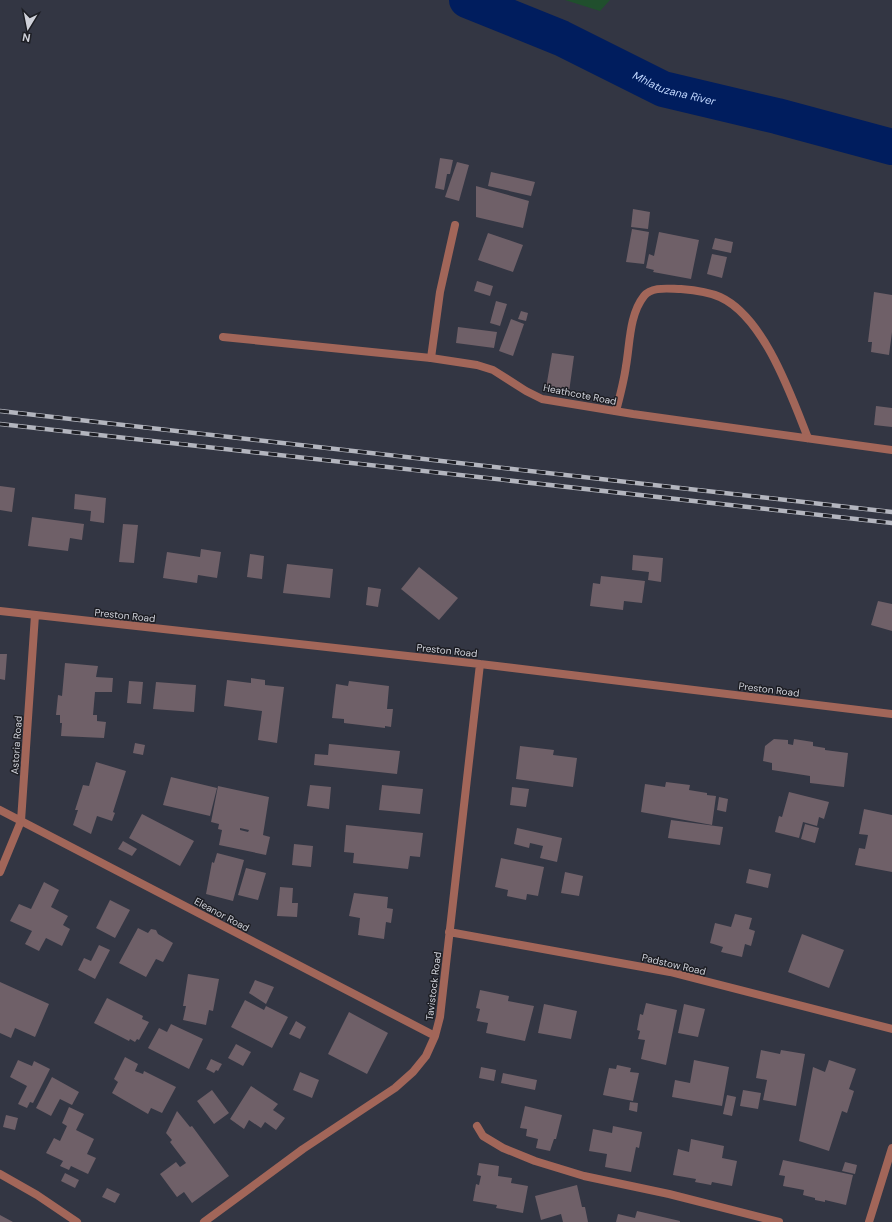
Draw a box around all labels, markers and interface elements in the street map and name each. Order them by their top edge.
north arrow [8,8,48,48]
text: N [21,30,31,45]
water label: Mhlatuzana River [631,68,718,108]
street label: Heathcote Road [542,381,618,408]
street label: Preston Road [94,606,156,625]
street label: Preston Road [416,641,478,660]
street label: Preston Road [738,679,800,700]
street label: Astoria Road [8,715,25,775]
street label: Eleanor Road [192,895,251,934]
street label: Tavistock Road [423,951,444,1021]
street label: Padstow Road [641,951,707,978]

